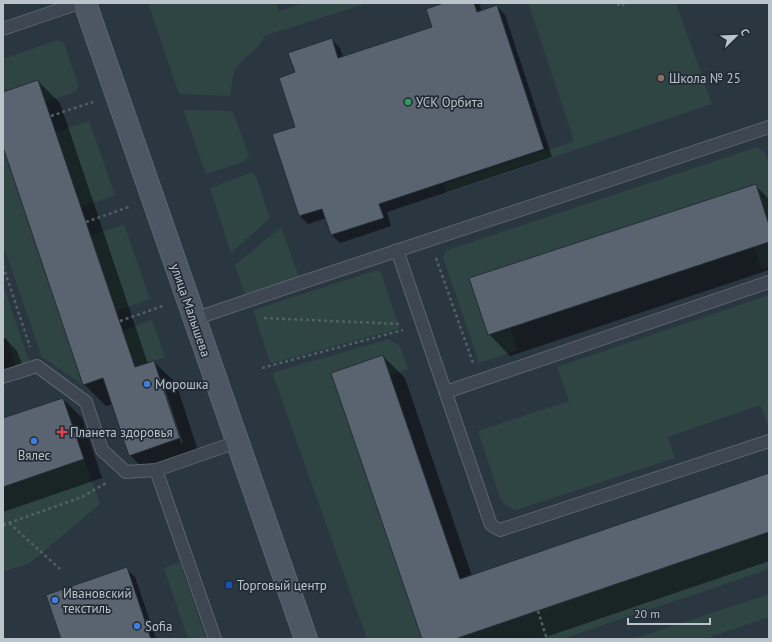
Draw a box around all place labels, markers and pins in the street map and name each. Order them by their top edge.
place label: Школа № 25 [669,70,741,87]
marker: Школа № 25 [656,73,666,83]
place label: УСК Орбита [416,94,483,111]
marker: УСК Орбита [403,97,413,107]
place label: Морошка [155,376,208,393]
marker: Морошка [142,379,152,389]
place label: Планета здоровья [70,424,173,441]
marker: Планета здоровья [57,427,67,437]
marker: Вялес [29,436,39,446]
place label: Вялес [18,447,50,464]
place label: Торговый центр [237,577,327,594]
marker: Торговый центр [224,580,234,590]
place label: Ивановский текстиль [63,585,132,617]
marker: Ивановский текстиль [50,595,60,605]
place label: Sofia [145,618,172,635]
marker: Sofia [132,621,142,631]

